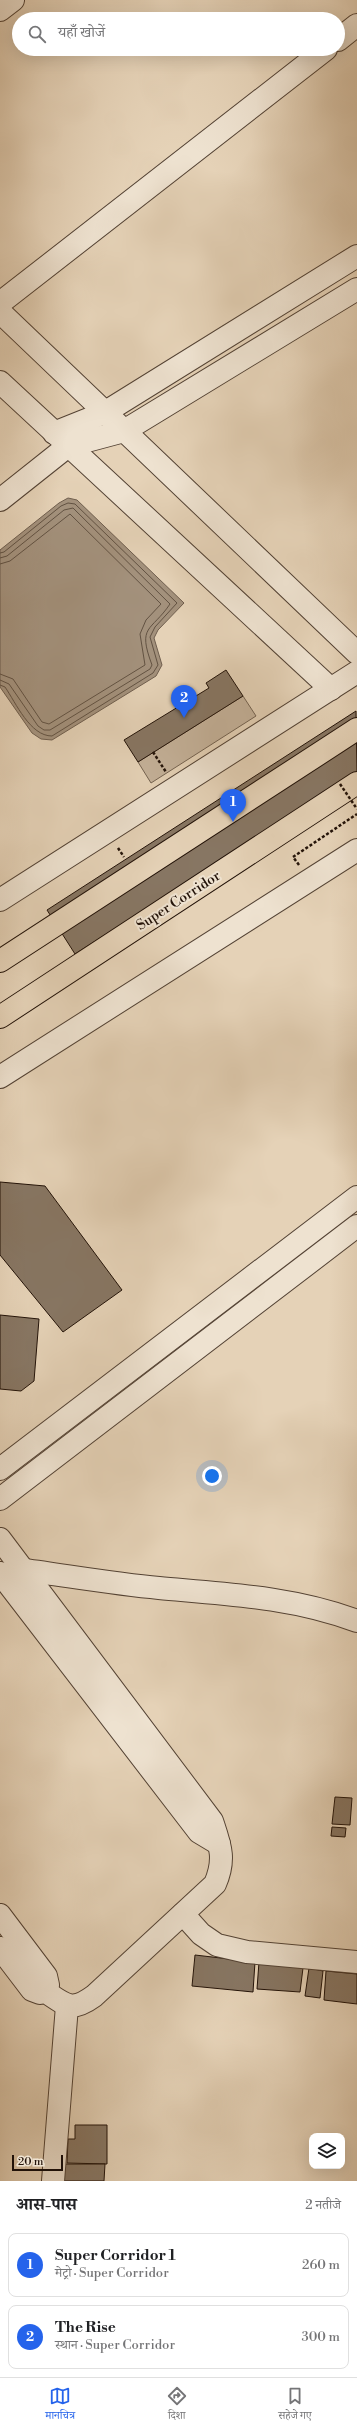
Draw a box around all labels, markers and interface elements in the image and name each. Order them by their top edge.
search box [12,12,345,56]
icon: search [26,23,48,45]
text: यहाँ खोजें [58,23,105,42]
pin: 2 [171,685,197,718]
pin: 1 [220,789,246,822]
street label: Super Corridor [133,867,224,935]
your location [202,1466,222,1486]
map controls [309,2133,345,2169]
button: layers [309,2133,345,2169]
scale bar [12,2153,63,2172]
text: 20 m [18,2155,43,2169]
text: आस-पास [16,2194,77,2216]
text: 2 नतीजे [305,2197,341,2213]
text: Super Corridor 1 [55,2246,176,2265]
text: 1 [27,2257,33,2273]
text: 260 m [302,2257,340,2273]
text: मेट्रो · Super Corridor [55,2265,169,2281]
text: The Rise [55,2318,116,2337]
text: 2 [26,2329,34,2345]
text: 300 m [302,2329,340,2345]
text: स्थान · Super Corridor [55,2337,175,2353]
tab: मानचित्र [45,2385,75,2426]
tab: दिशा [166,2385,188,2426]
tab: सहेजे गए [278,2385,312,2426]

